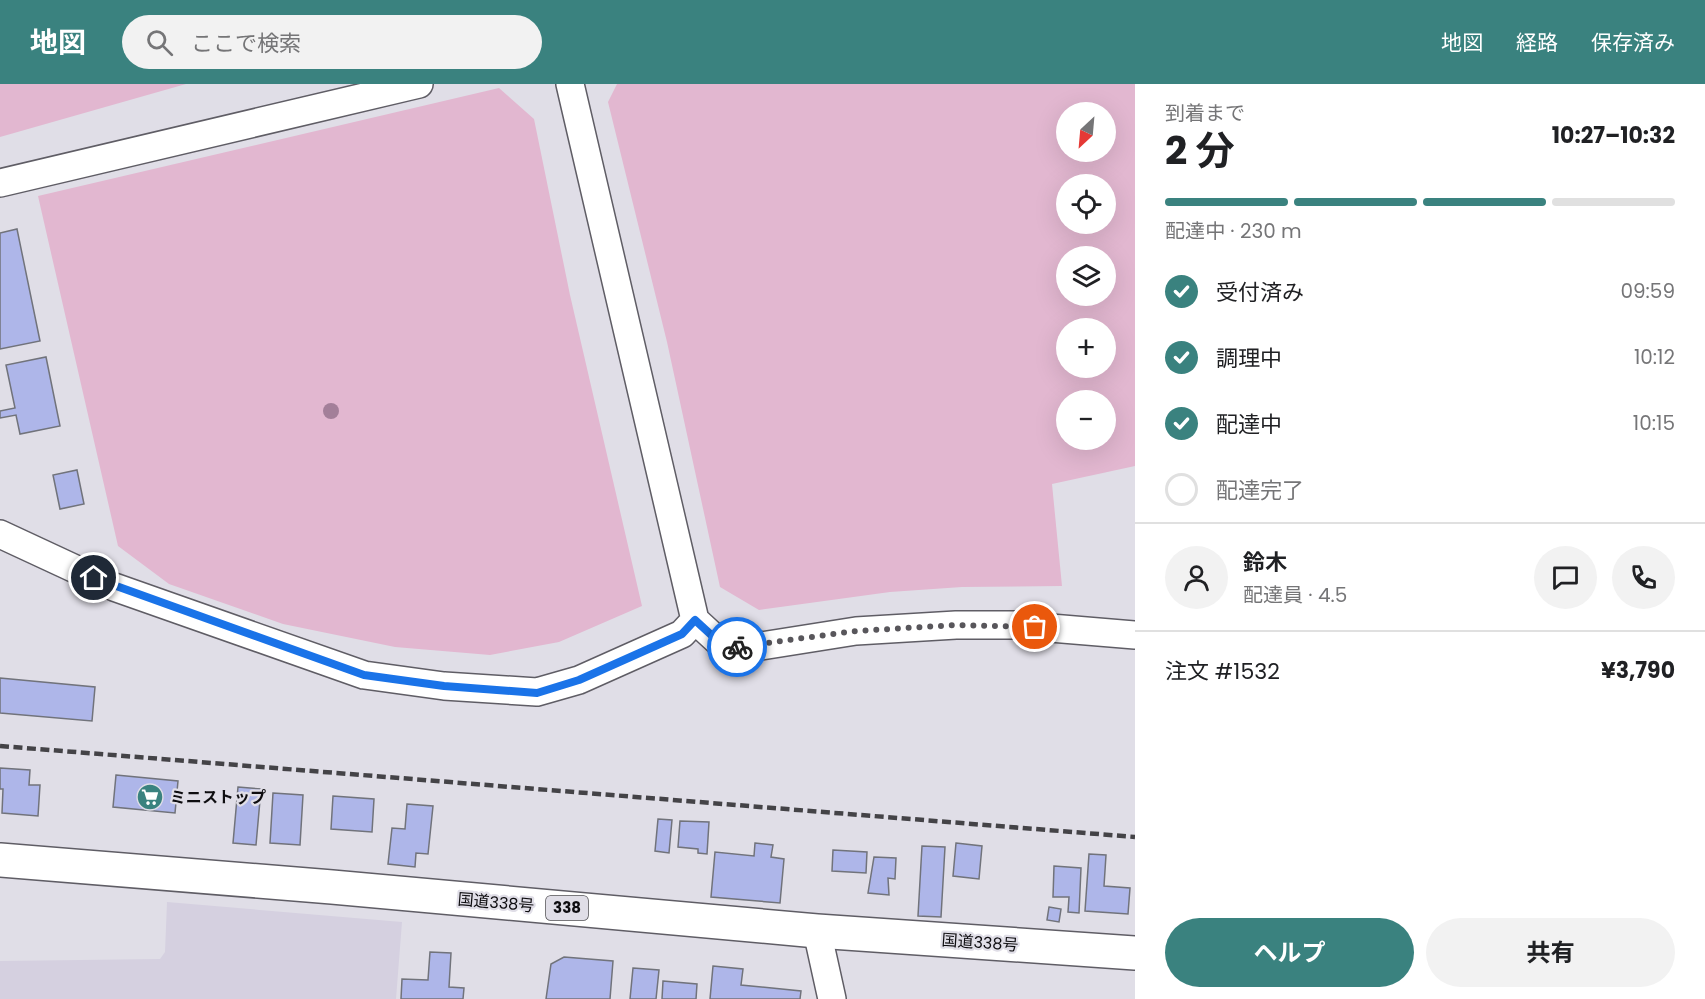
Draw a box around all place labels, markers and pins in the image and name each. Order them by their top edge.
pin [68,552,119,603]
pin [1009,601,1060,652]
supermarket icon: ミニストップ [135,782,165,812]
place label: ミニストップ [170,786,266,809]

